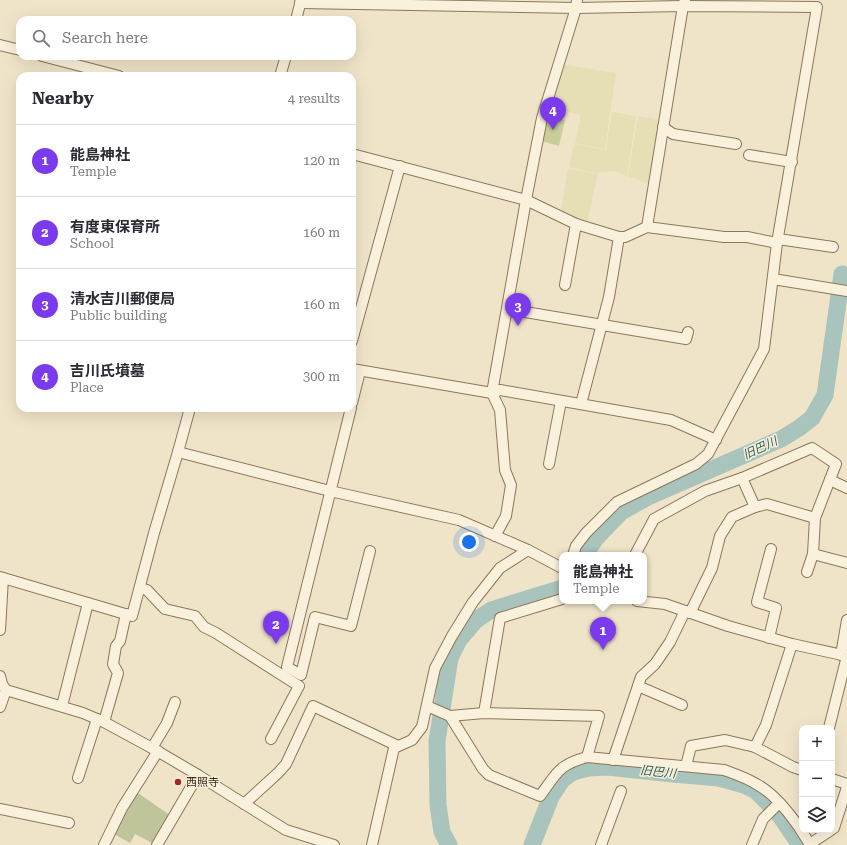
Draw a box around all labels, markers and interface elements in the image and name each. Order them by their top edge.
search box [16,16,356,60]
icon: search [30,27,52,49]
text: Search here [62,29,148,47]
text: Nearby [32,88,94,108]
text: 4 results [288,91,340,106]
pin: 4 [540,97,566,130]
text: 能島神社 [70,146,130,164]
text: 1 [41,153,49,168]
text: 120 m [303,153,340,168]
text: Temple [70,164,117,179]
text: 有度東保育所 [70,218,160,236]
text: 2 [41,225,49,240]
text: 160 m [303,225,340,240]
text: School [70,236,114,251]
text: 清水吉川郵便局 [70,290,175,308]
pin: 3 [505,293,531,326]
text: 3 [41,297,49,312]
text: 160 m [303,297,340,312]
text: Public building [70,308,167,323]
text: 吉川氏墳墓 [70,362,145,380]
text: 4 [41,369,49,384]
text: 300 m [303,369,340,384]
text: Place [70,380,104,395]
water label: 旧巴川 [741,433,781,462]
your location [459,532,479,552]
popup [559,552,647,604]
text: 能島神社 [573,563,633,581]
text: Temple [573,581,620,596]
pin: 2 [263,611,289,644]
pin: 1 [590,617,616,650]
map controls [799,725,835,833]
button: + [799,725,835,761]
button: − [799,761,835,797]
water label: 旧巴川 [639,763,679,781]
place label: 西照寺 [186,776,219,789]
marker: 西照寺 [173,777,183,787]
button: layers [799,797,835,833]

